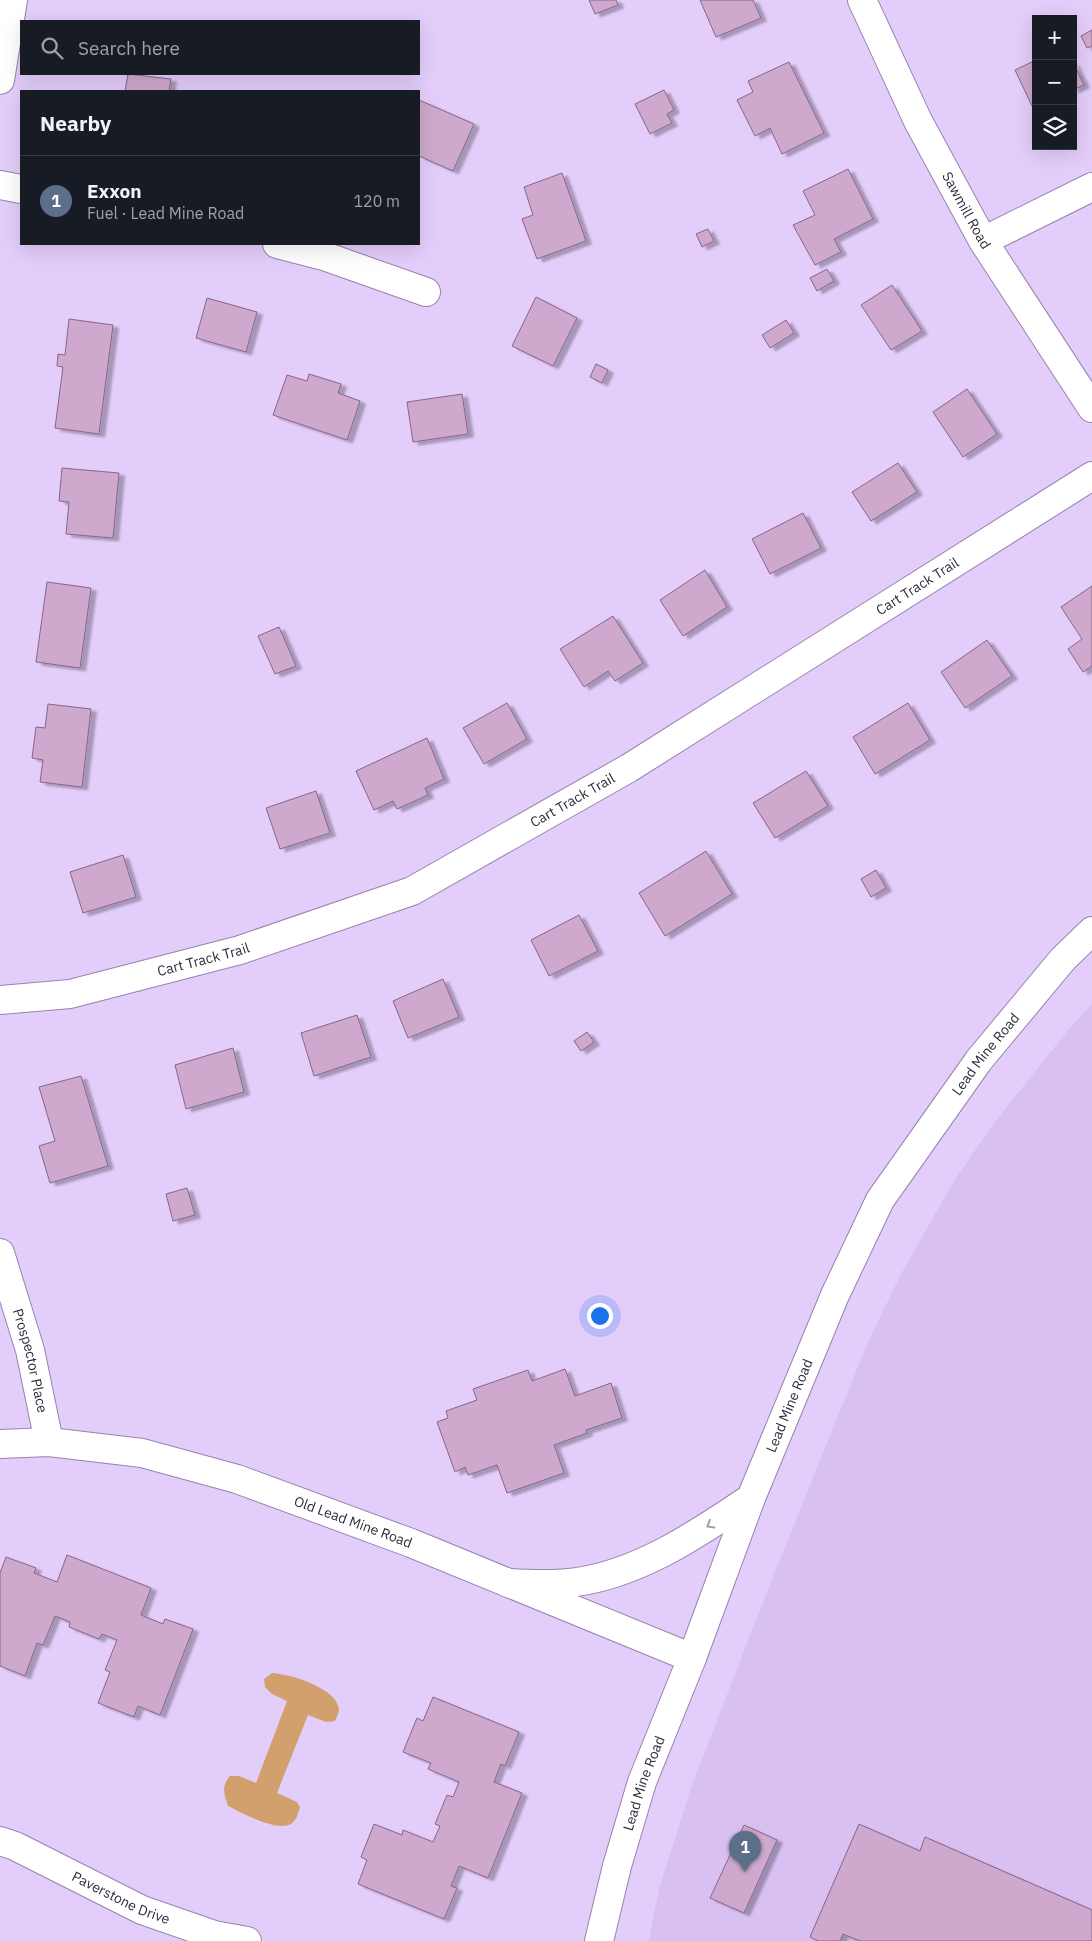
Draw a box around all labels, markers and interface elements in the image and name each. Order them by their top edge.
map controls [1032,15,1077,150]
button: + [1032,15,1077,60]
search box [20,20,420,75]
icon: search [38,34,66,62]
text: Search here [78,36,180,60]
button: − [1032,60,1077,105]
button: layers [1032,105,1077,150]
text: Nearby [40,109,111,137]
street label: Sawmill Road [938,169,995,252]
text: Exxon [87,179,142,203]
text: 1 [51,191,61,211]
text: 120 m [353,191,400,211]
text: Fuel · Lead Mine Road [87,203,244,223]
street label: Cart Track Trail [872,553,962,619]
street label: Cart Track Trail [527,769,618,831]
street label: Cart Track Trail [155,938,252,980]
street label: Lead Mine Road [948,1009,1023,1099]
your location [587,1303,613,1329]
street label: Prospector Place [9,1306,52,1415]
street label: Lead Mine Road [762,1356,817,1455]
street label: Old Lead Mine Road [292,1492,415,1552]
one-way arrow [707,1518,716,1528]
street label: Lead Mine Road [619,1733,669,1833]
pin: 1 [729,1831,761,1872]
street label: Paverstone Drive [69,1867,173,1928]

